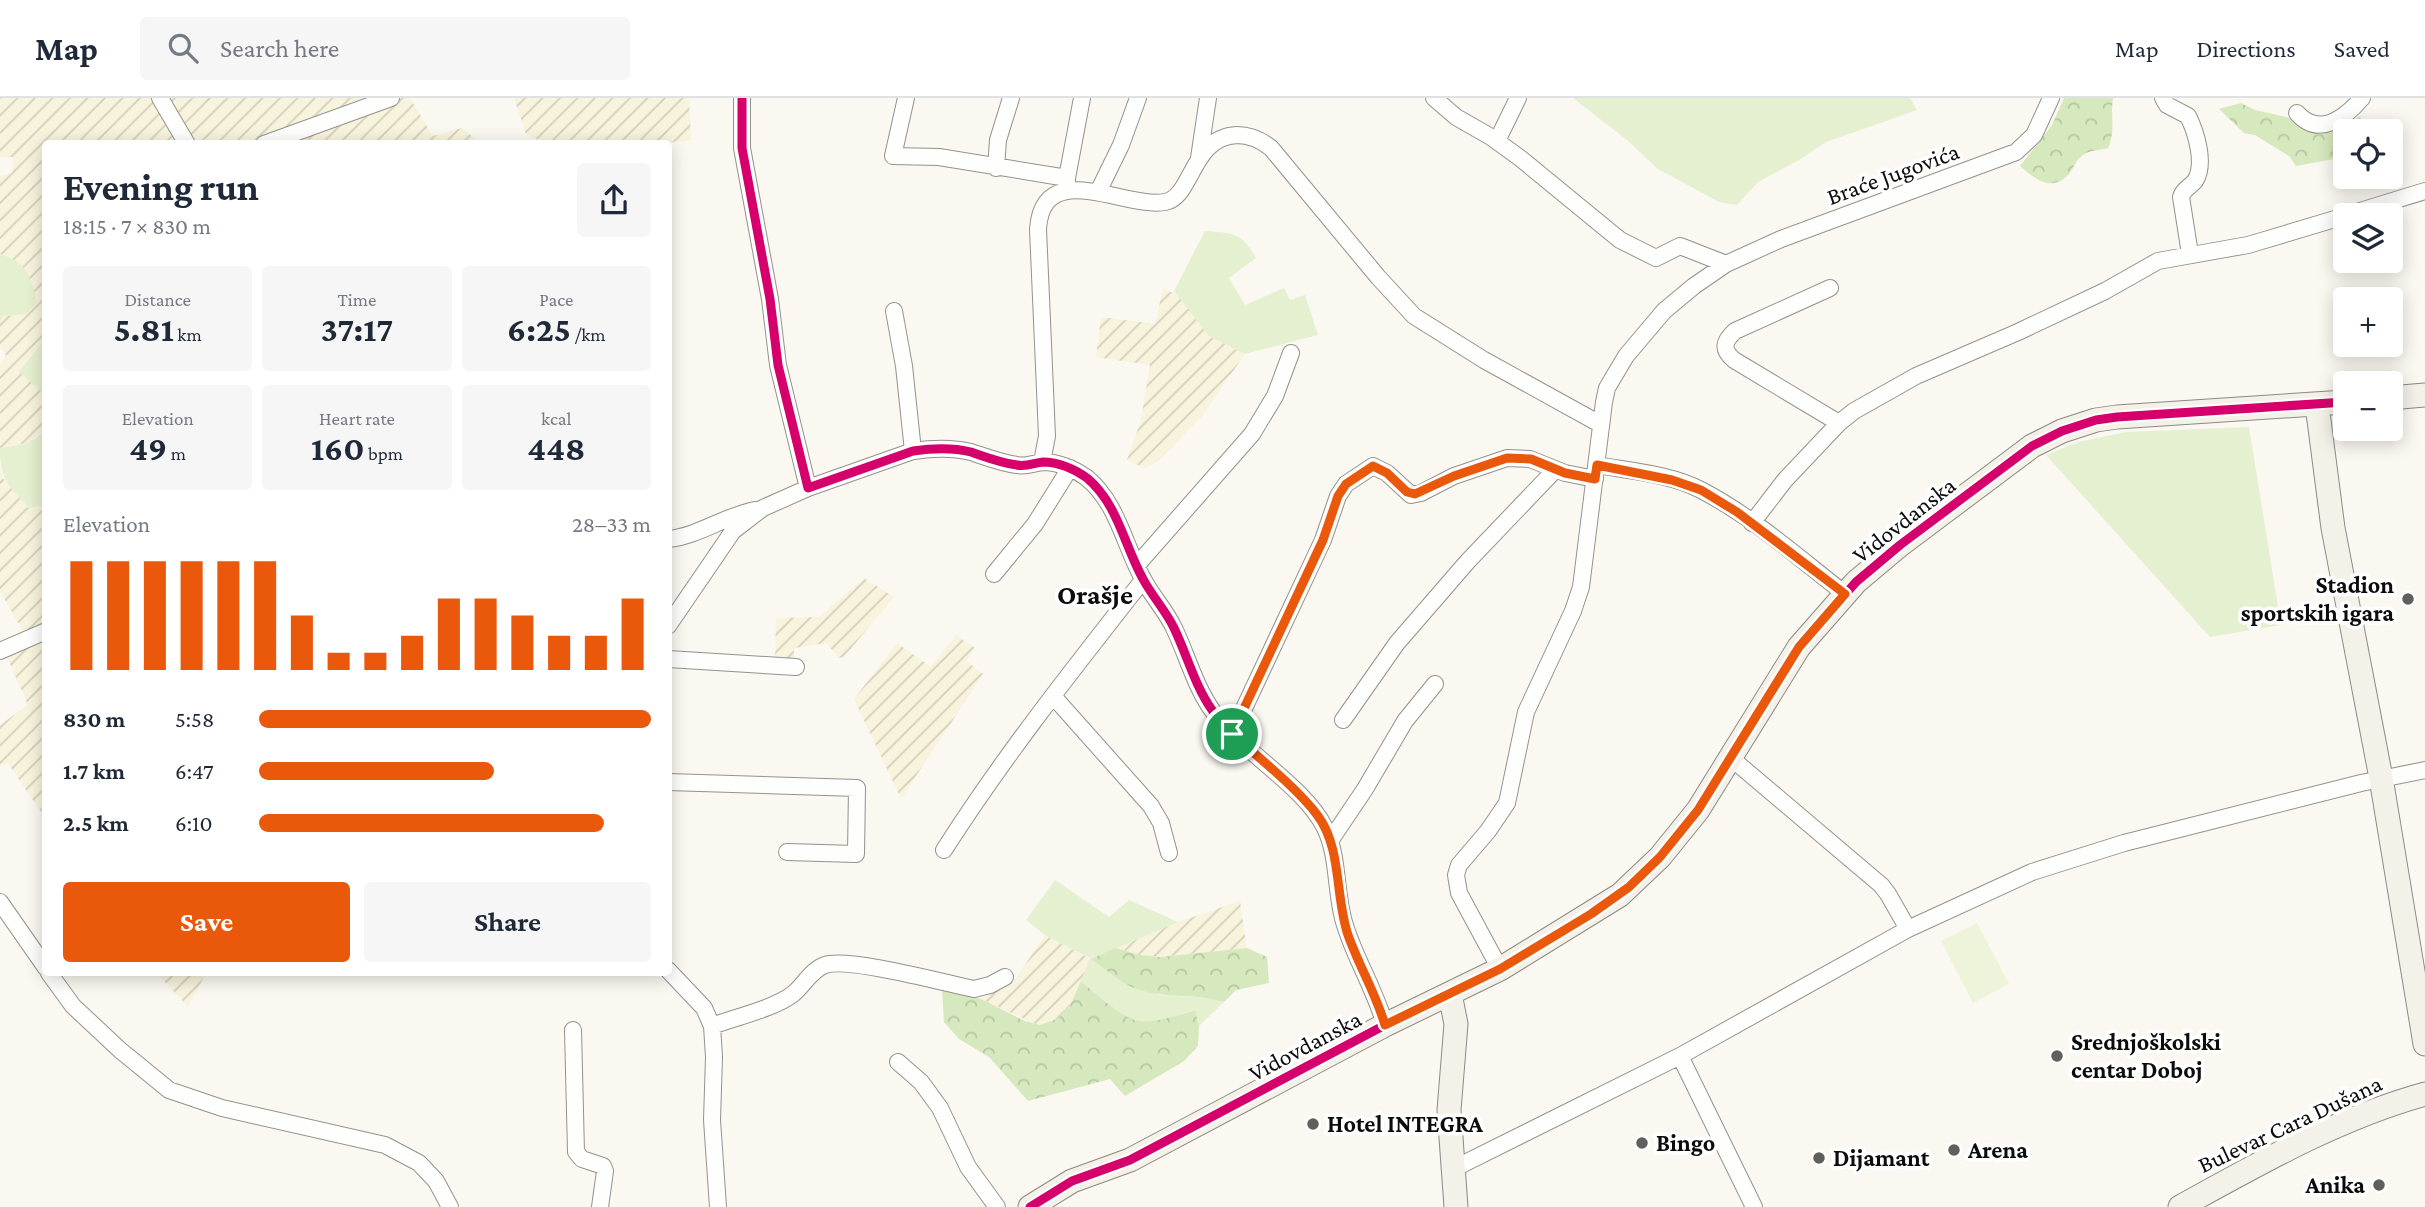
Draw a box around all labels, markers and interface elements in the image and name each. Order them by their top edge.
search box [140,17,630,80]
icon: search [164,29,202,67]
text: Map [35,30,98,67]
text: Search here [220,34,339,63]
text: Map [2115,35,2159,62]
text: Directions [2197,35,2296,62]
text: Saved [2334,35,2390,62]
map controls [2333,119,2403,441]
button: locate [2333,119,2403,189]
street label: Braće Jugovića [1823,137,1963,210]
button: share [577,163,651,237]
text: Evening run [63,166,259,208]
button: layers [2333,203,2403,273]
text: 18:15 · 7 × 830 m [63,213,211,239]
button: + [2333,287,2403,357]
text: Distance [124,289,191,310]
text: Time [338,289,376,310]
text: Pace [539,289,573,310]
text: 5.81 [114,310,174,349]
text: 37:17 [321,310,393,349]
text: 6:25 [507,310,571,349]
text: km [174,324,202,345]
text: /km [571,324,606,345]
button: − [2333,371,2403,441]
text: Elevation [122,408,194,429]
text: Heart rate [319,408,395,429]
text: kcal [541,408,572,429]
text: 49 [129,429,167,468]
text: 160 [311,429,364,468]
text: 448 [527,429,585,468]
text: m [167,443,186,464]
text: bpm [364,443,403,464]
street label: Vidovdanska [1847,471,1961,568]
text: Elevation [63,511,150,537]
text: 28–33 m [572,511,651,537]
place label: Stadion sportskih igara [2241,571,2394,626]
district label: Orašje [1057,579,1133,610]
marker: Stadion sportskih igara [2400,591,2416,607]
pin [1202,704,1262,764]
text: 830 m [63,706,125,732]
text: 5:58 [175,706,214,732]
icon: arrive [1213,715,1251,753]
text: 1.7 km [63,758,125,784]
text: 6:47 [175,758,214,784]
text: 2.5 km [63,810,129,836]
text: 6:10 [175,810,213,836]
button: Save [63,882,350,962]
button: Share [364,882,651,962]
street label: Vidovdanska [1244,1005,1366,1086]
place label: Srednjoškolski centar Doboj [2071,1028,2221,1084]
marker: Srednjoškolski centar Doboj [2049,1048,2065,1064]
street label: Bulevar Cara Dušana [2194,1069,2386,1178]
place label: Hotel INTEGRA [1327,1110,1483,1137]
marker: Hotel INTEGRA [1305,1116,1321,1132]
place label: Bingo [1656,1129,1715,1156]
marker: Bingo [1634,1135,1650,1151]
place label: Arena [1967,1136,2028,1163]
marker: Arena [1946,1142,1962,1158]
place label: Dijamant [1833,1144,1930,1172]
marker: Dijamant [1811,1150,1827,1166]
place label: Anika [2304,1171,2365,1198]
marker: Anika [2371,1177,2387,1193]

